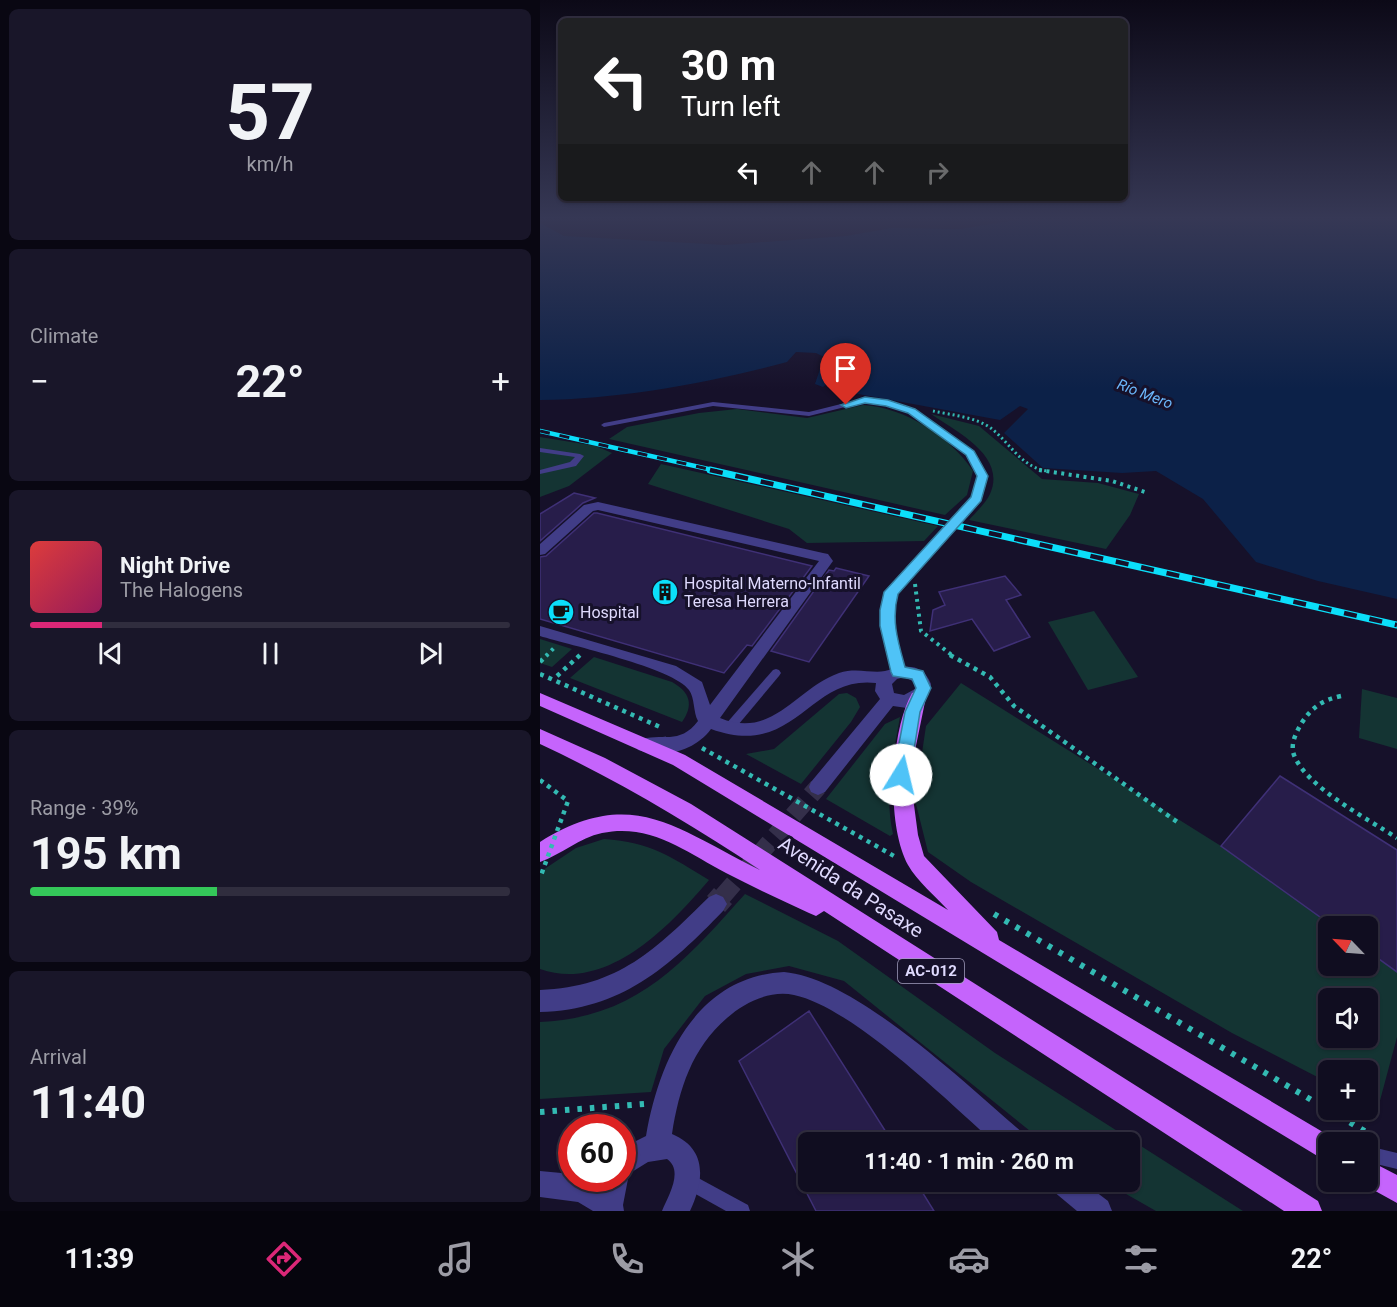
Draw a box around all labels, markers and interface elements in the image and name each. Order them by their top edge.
text: 30 m [681,41,776,90]
icon: left [582,42,660,120]
text: 57 [225,67,315,158]
text: Turn left [681,91,781,123]
text: km/h [247,152,293,176]
icon: left [732,156,765,189]
icon: ahead [795,156,828,189]
icon: ahead [858,156,891,189]
icon: right [921,156,954,189]
text: Climate [30,324,98,348]
pin [820,343,871,405]
icon: arrive [829,352,862,385]
text: 22° [235,355,305,408]
text: − [30,362,49,401]
text: + [491,362,510,401]
water label: Río Mero [1115,375,1175,413]
text: Night Drive [120,553,230,578]
place label: Hospital Materno-Infantil Teresa Herrera [684,574,861,611]
building icon: Hospital Materno-Infantil Teresa Herrera [650,577,680,607]
text: The Halogens [120,578,243,602]
cafe icon: Hospital [546,597,576,627]
place label: Hospital [580,603,640,622]
icon: previous [94,637,127,670]
icon: pause [254,637,287,670]
icon: next [414,637,447,670]
position arrow [869,743,933,807]
text: Range · 39% [30,796,138,820]
text: 195 km [30,827,182,880]
street label: Avenida da Pasaxe [774,831,928,943]
north arrow [1318,916,1378,976]
map controls [1318,916,1378,1192]
road number: AC-012 [898,959,964,983]
button: sound [1318,988,1378,1048]
text: Arrival [30,1045,87,1069]
button: + [1318,1060,1378,1120]
text: 11:40 [30,1076,146,1129]
speed limit sign: 60 [558,1114,636,1192]
button: − [1318,1132,1378,1192]
text: 11:40 · 1 min · 260 m [864,1149,1074,1174]
icon: directions [263,1238,305,1280]
icon: music [435,1238,477,1280]
icon: phone [606,1238,648,1280]
icon: climate [777,1238,819,1280]
icon: car [948,1238,990,1280]
icon: filters [1120,1238,1162,1280]
text: 11:39 [65,1243,134,1275]
text: 22° [1291,1243,1332,1275]

